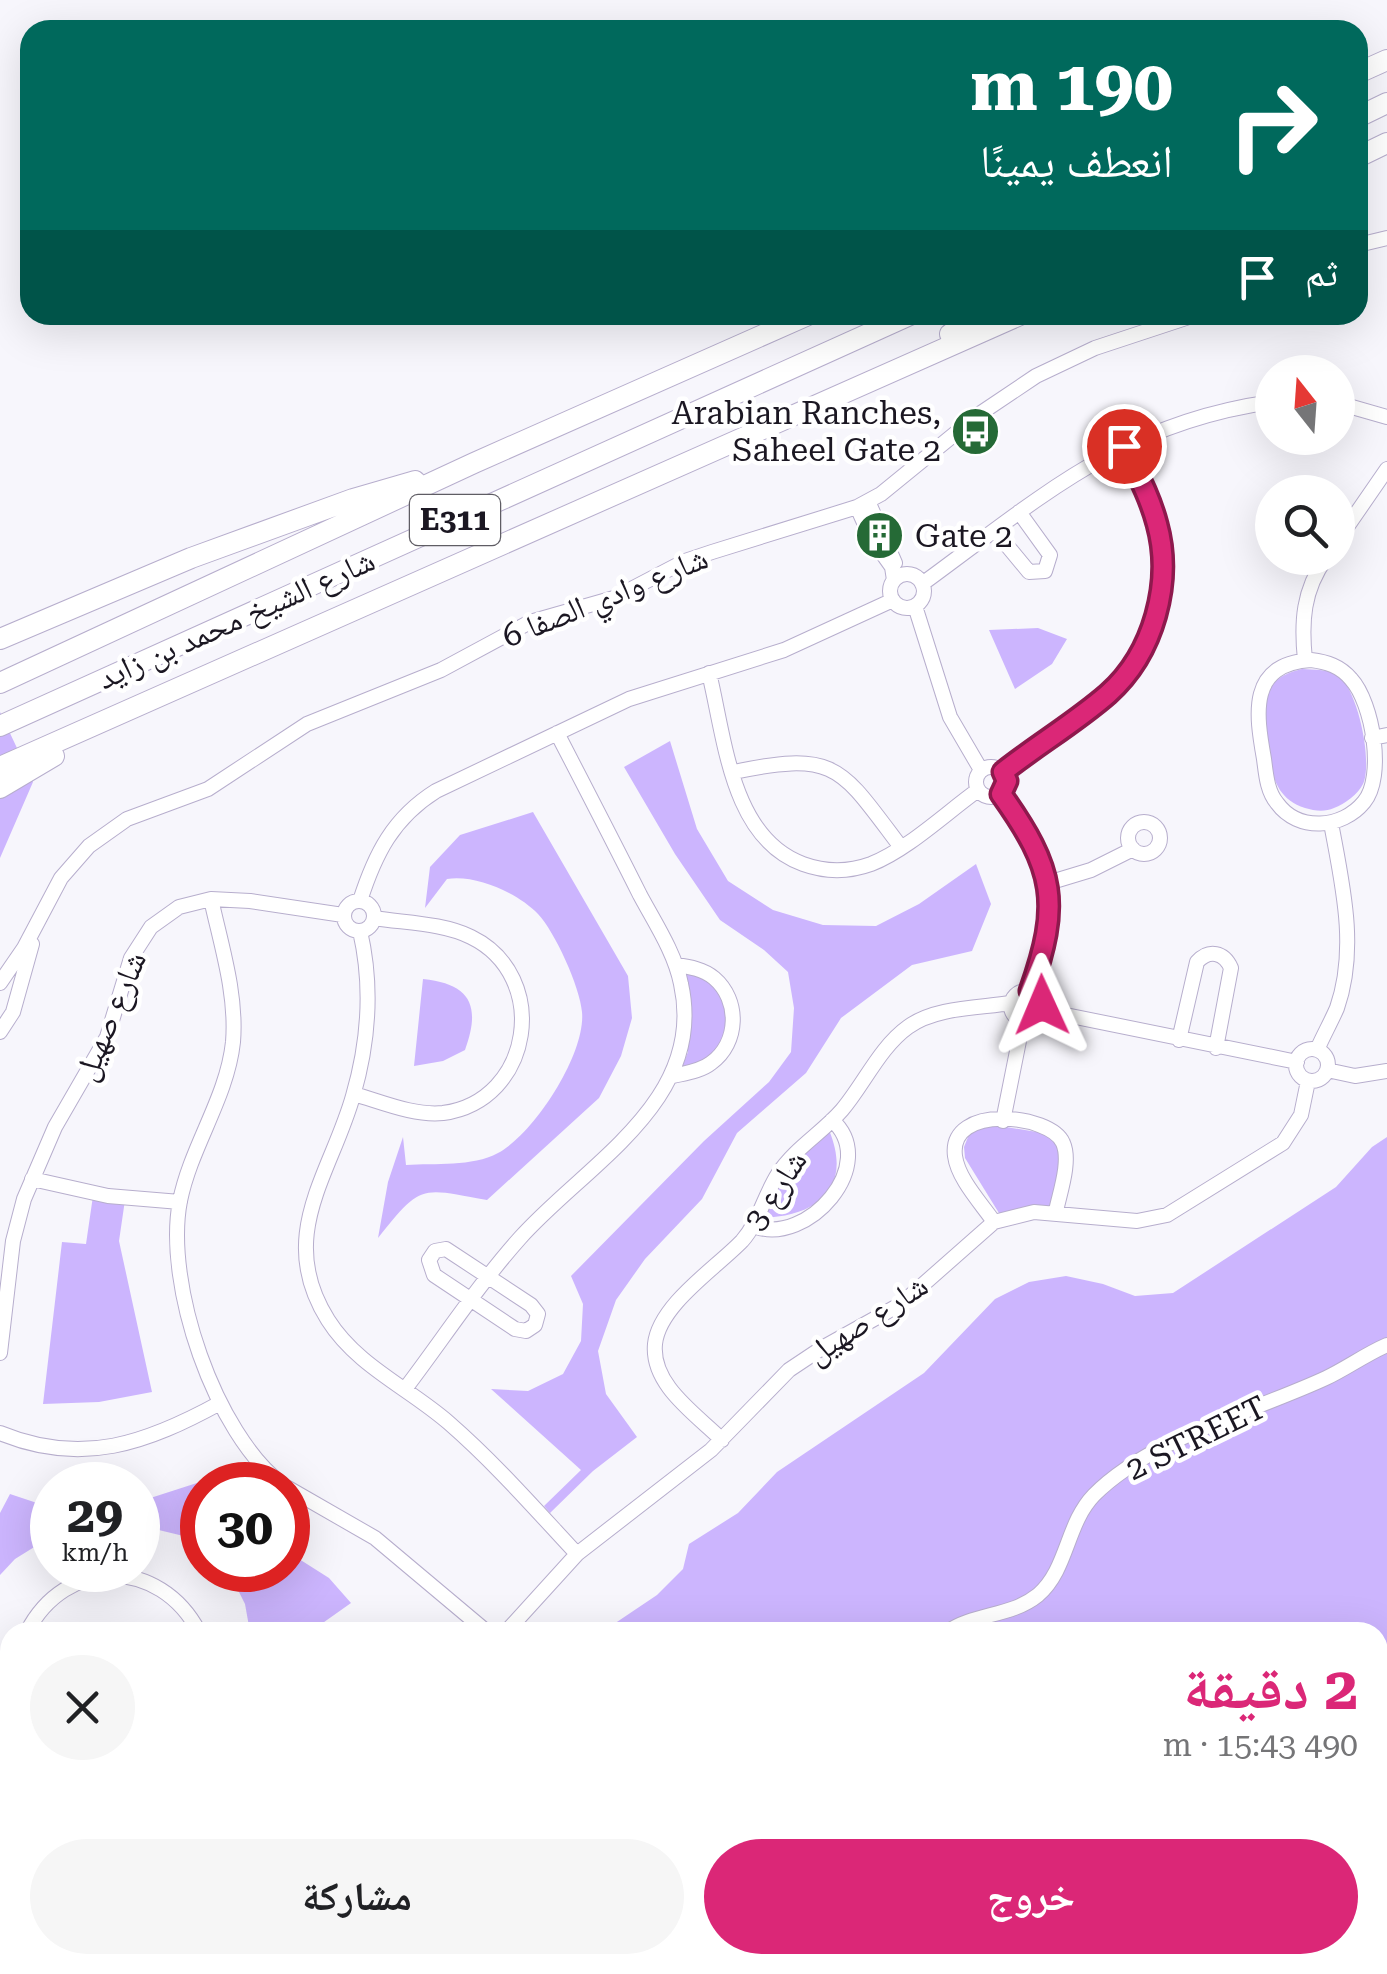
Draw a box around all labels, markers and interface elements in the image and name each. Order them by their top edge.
text: 190 m [970,45,1173,127]
icon: right [1208,60,1338,190]
text: انعطف يمينًا [980,135,1173,188]
icon: arrive [1230,250,1285,305]
text: ثم [1305,251,1338,295]
north arrow [1255,355,1355,455]
map controls [1255,355,1355,575]
place label: Arabian Ranches, Saheel Gate 2 [671,394,941,469]
pin [1082,404,1167,489]
bus stop icon: Arabian Ranches, Saheel Gate 2 [950,405,1002,457]
icon: arrive [1097,419,1152,474]
button: search [1255,475,1355,575]
road number: E311 [410,495,500,545]
building icon: Gate 2 [854,510,906,562]
place label: Gate 2 [915,517,1013,555]
street label: شارع وادي الصفا 6 [497,538,716,661]
street label: شارع الشيخ محمد بن زايد [91,541,381,698]
street label: شارع صهيل [66,946,155,1087]
position arrow [990,953,1094,1057]
street label: 3 شارع [735,1143,815,1237]
street label: شارع صهيل [799,1266,935,1373]
street label: 2 STREET [1120,1388,1272,1488]
speed limit sign: 30 [180,1462,310,1592]
text: 29 [67,1486,123,1544]
text: km/h [62,1538,128,1567]
text: 2 دقيقة [1183,1653,1358,1724]
button: close [30,1655,135,1760]
text: 490 m · 15:43 [1163,1726,1358,1764]
button: مشاركة [30,1839,684,1954]
button: خروج [704,1839,1358,1954]

